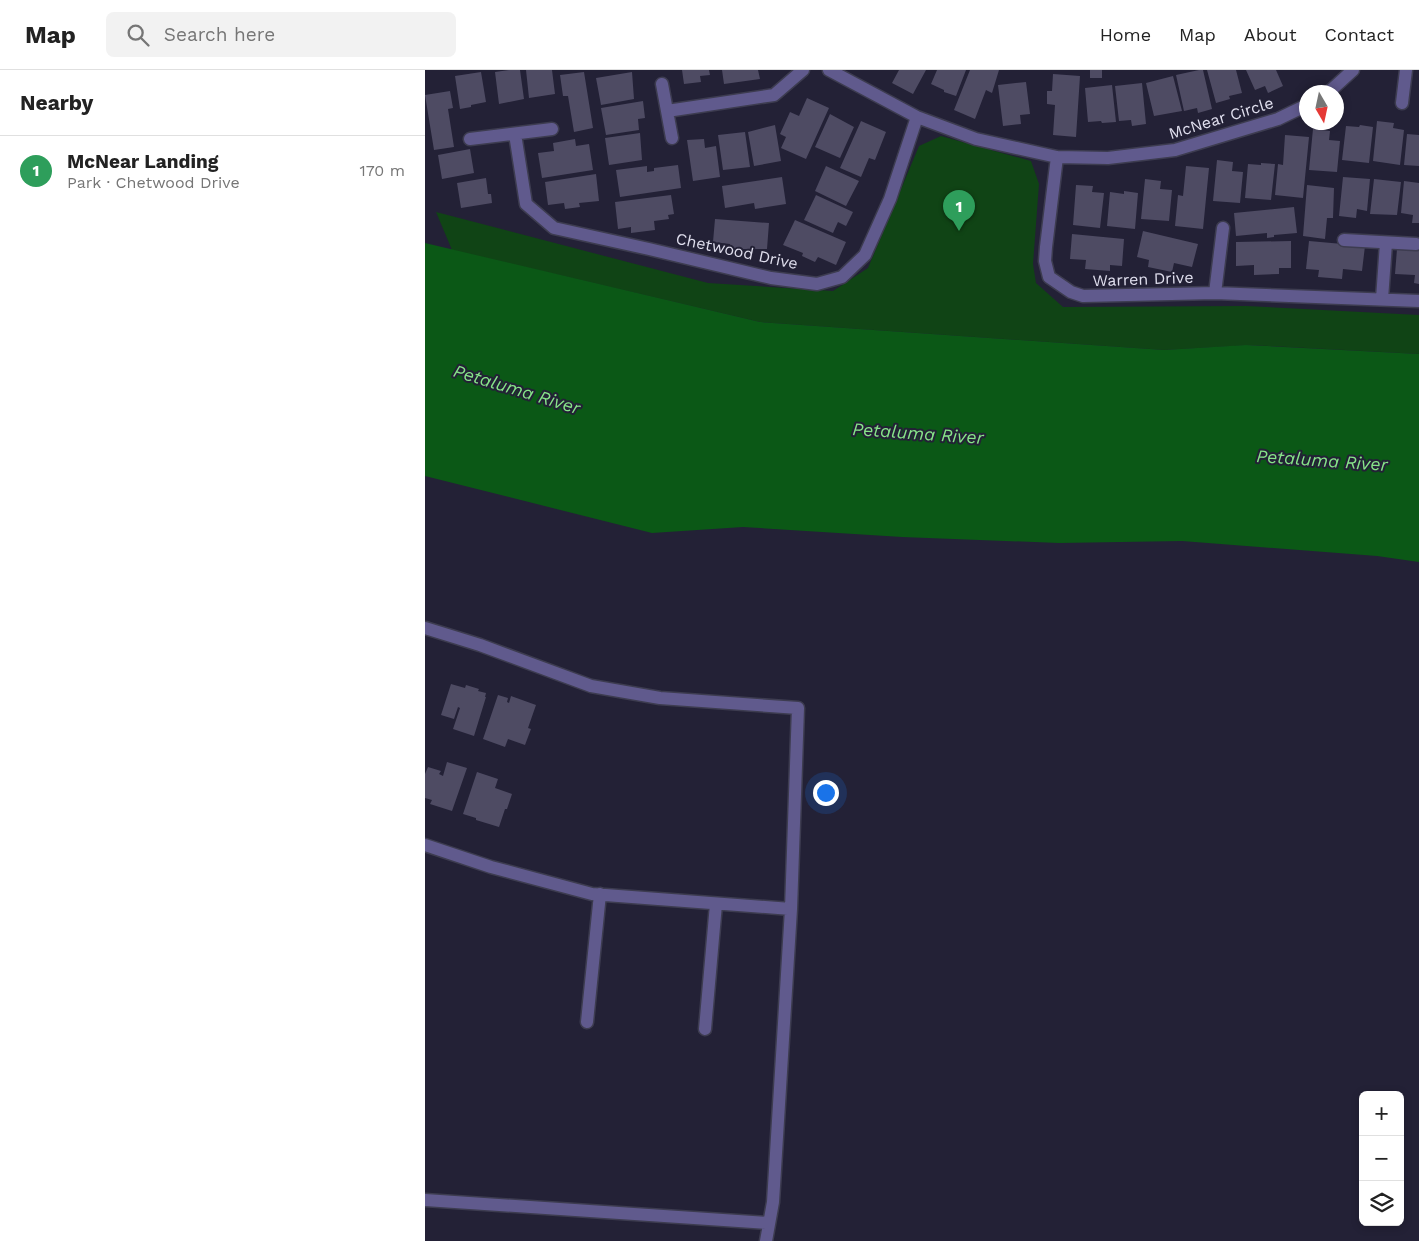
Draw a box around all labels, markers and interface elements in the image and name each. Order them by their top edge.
search box [106,12,456,57]
text: Map [25,21,76,49]
icon: search [124,21,152,49]
text: Search here [164,23,275,46]
text: Home [1100,24,1151,45]
text: Map [1179,24,1216,45]
text: About [1244,24,1296,45]
text: Contact [1324,24,1394,45]
north arrow [1299,85,1344,130]
text: Nearby [20,90,93,115]
street label: McNear Circle [1166,93,1276,143]
text: McNear Landing [67,150,218,173]
text: 1 [33,161,39,180]
text: 170 m [359,161,405,180]
text: Park · Chetwood Drive [67,173,240,192]
pin: 1 [943,190,975,231]
street label: Chetwood Drive [674,229,800,273]
street label: Warren Drive [1092,268,1194,290]
water label: Petaluma River [451,360,584,419]
water label: Petaluma River [852,418,985,448]
water label: Petaluma River [1256,445,1389,475]
your location [813,780,839,806]
map controls [1359,1091,1404,1226]
button: + [1359,1091,1404,1136]
button: − [1359,1136,1404,1181]
button: layers [1359,1181,1404,1226]

